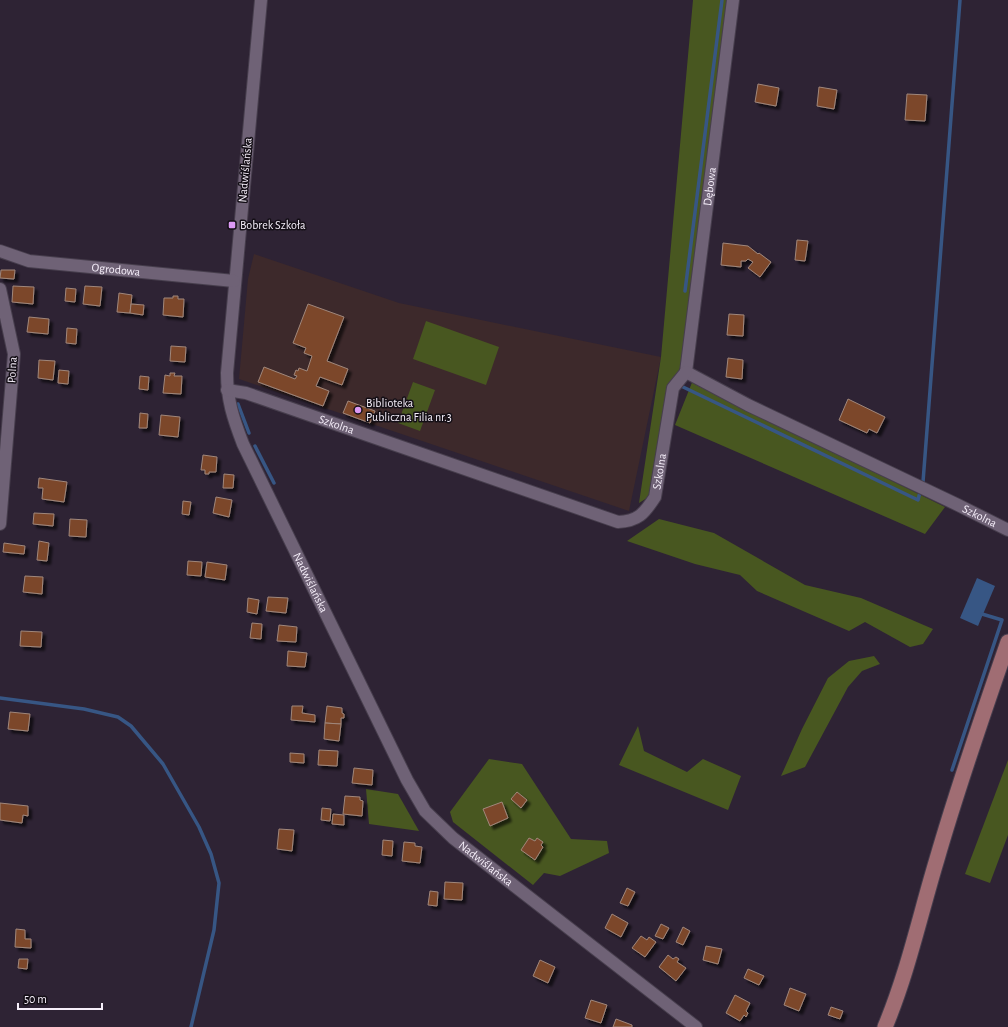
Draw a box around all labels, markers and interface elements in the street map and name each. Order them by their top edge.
street label: Nadwiślańska [236,137,254,203]
street label: Dębowa [701,166,718,206]
place label: Bobrek Szkoła [240,219,306,231]
marker: Bobrek Szkoła [227,220,237,230]
street label: Ogrodowa [91,261,141,278]
street label: Polna [5,356,19,383]
place label: Biblioteka Publiczna Filia nr.3 [366,397,452,423]
marker: Biblioteka Publiczna Filia nr.3 [353,405,363,415]
street label: Szkolna [317,413,356,436]
street label: Szkolna [650,452,668,490]
street label: Szkolna [961,502,999,530]
street label: Nadwiślańska [291,551,330,615]
street label: Nadwiślańska [456,839,516,888]
scale bar [18,985,102,1011]
text: 50 m [24,993,47,1005]

